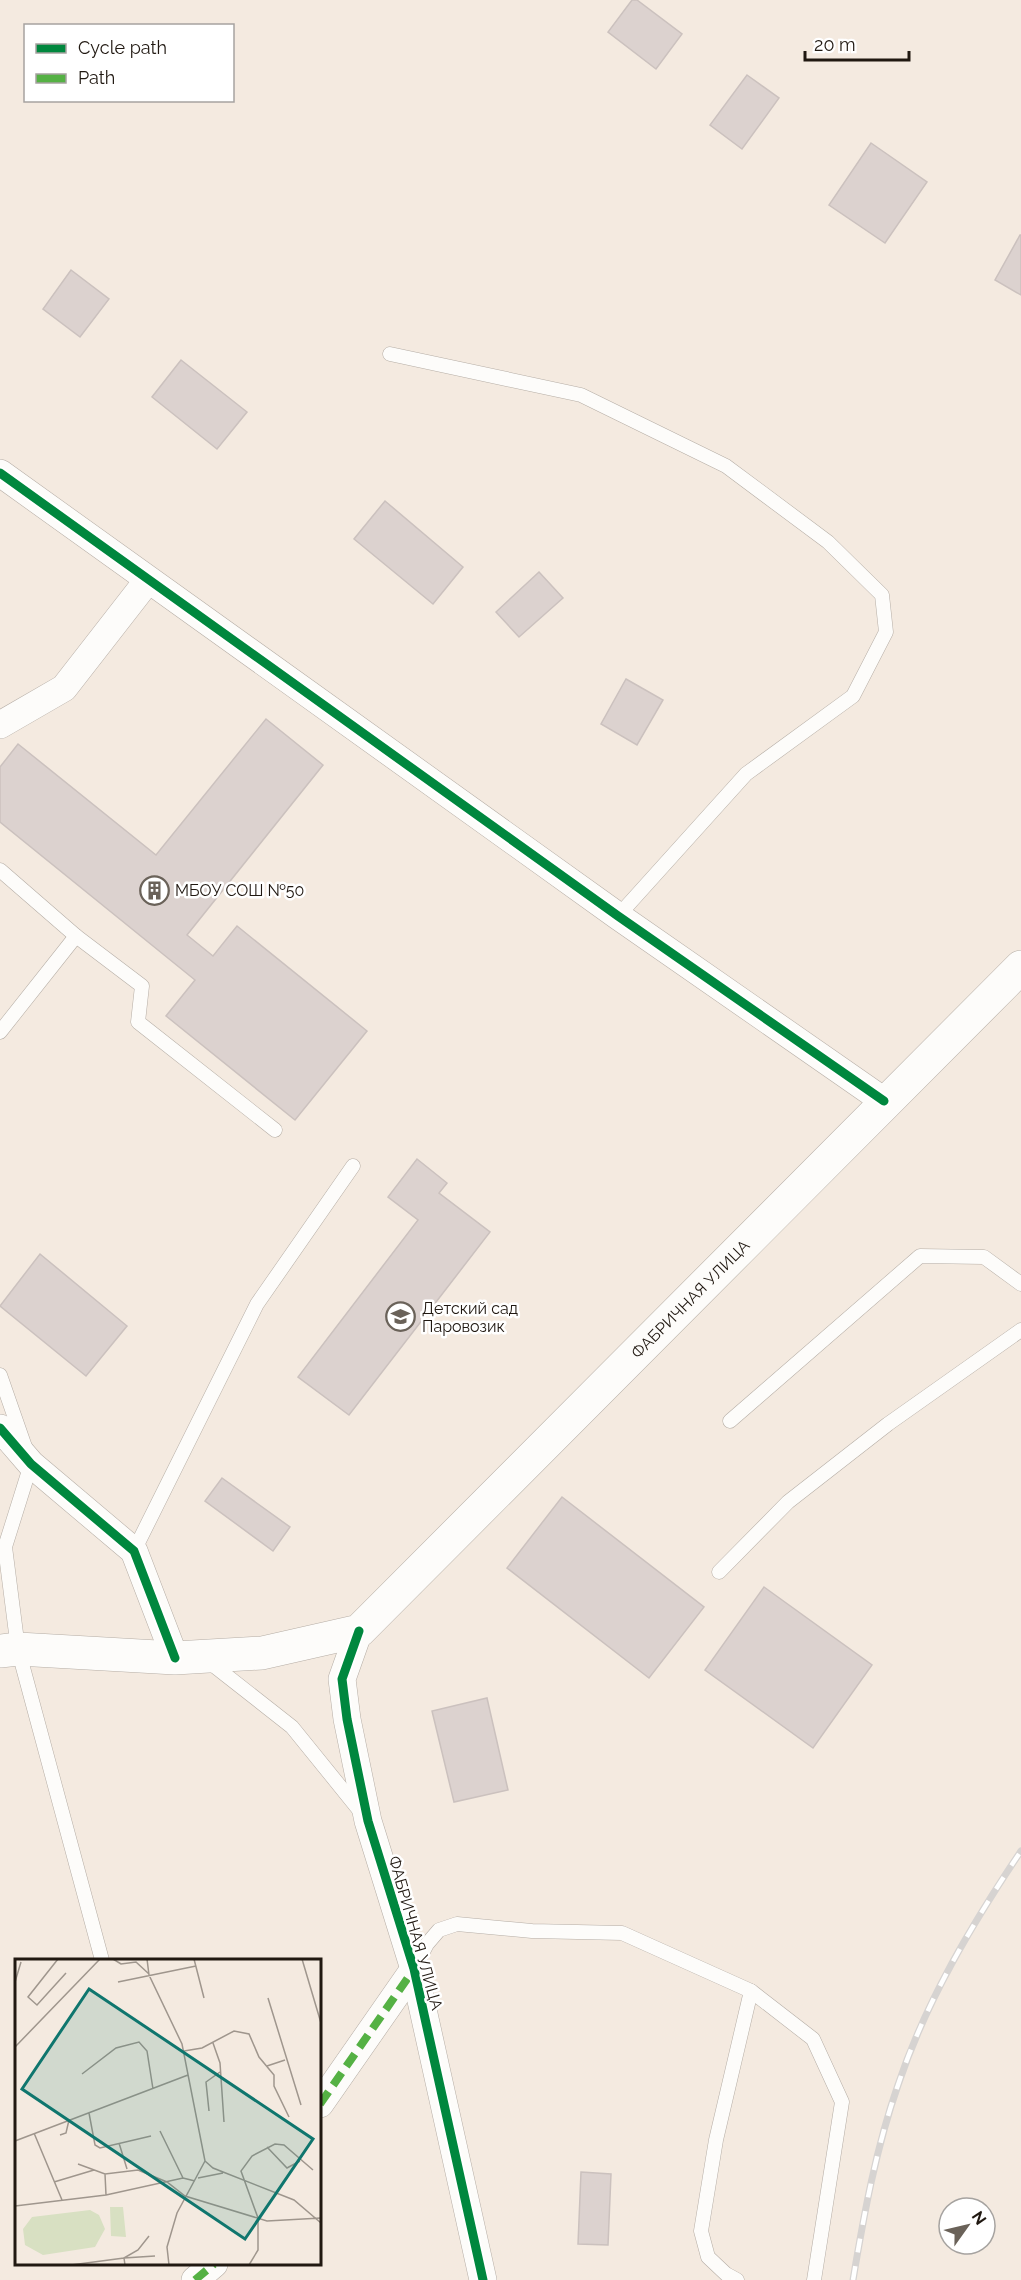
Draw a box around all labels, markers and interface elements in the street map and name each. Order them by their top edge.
legend [24,24,234,102]
scale bar [805,24,908,62]
text: 20 m [814,34,856,55]
text: Cycle path [78,37,167,58]
text: Path [78,67,115,88]
building icon: МБОУ СОШ №50 [138,874,170,906]
place label: МБОУ СОШ №50 [175,881,304,900]
street label: ФАБРИЧНАЯ УЛИЦА [628,1236,754,1362]
place label: Детский сад Паровозик [422,1299,518,1336]
school or university icon: Детский сад Паровозик [385,1301,417,1333]
street label: ФАБРИЧНАЯ УЛИЦА [384,1854,447,2012]
inset map [15,1959,321,2265]
north arrow [937,2196,997,2256]
text: N [968,2208,990,2228]

